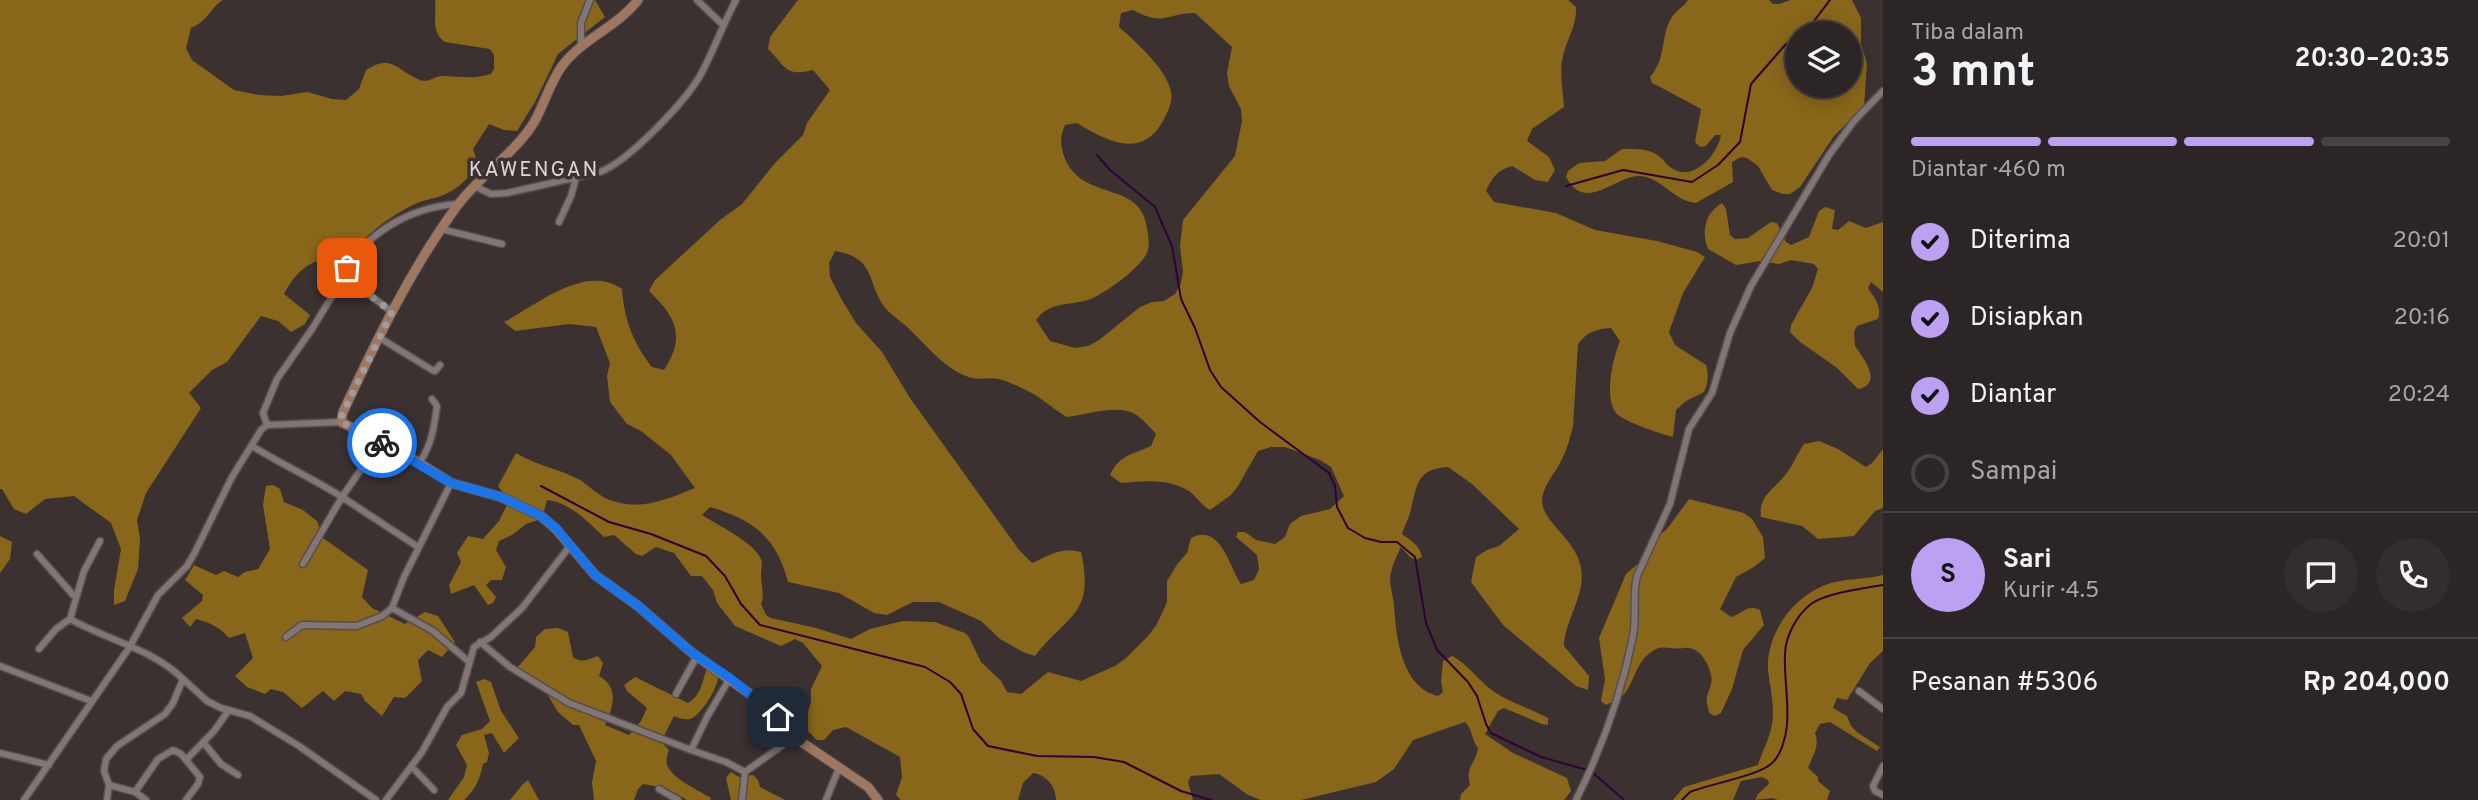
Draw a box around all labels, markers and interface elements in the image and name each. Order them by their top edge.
text: Tiba dalam [1911,19,2024,48]
map controls [1785,21,1862,98]
button: layers [1785,21,1862,98]
text: 20:30–20:35 [2295,43,2450,76]
text: 3 mnt [1911,44,2035,103]
text: Diantar · 460 m [1911,156,2066,185]
district label: KAWENGAN [469,157,599,184]
icon: check [1911,223,1949,261]
text: Diterima [1970,225,2071,258]
text: 20:01 [2393,227,2450,256]
pin [317,238,377,298]
icon: bag [328,249,366,287]
icon: check [1911,300,1949,338]
text: Disiapkan [1970,302,2084,335]
text: 20:16 [2394,304,2450,333]
icon: check [1911,377,1949,415]
text: Diantar [1970,379,2056,412]
text: 20:24 [2388,381,2450,410]
courier [347,408,417,478]
icon: bike [363,424,401,462]
text: Sampai [1970,456,2057,489]
button: chat [2284,538,2358,612]
button: phone [2376,538,2450,612]
text: Sari [2003,544,2052,577]
text: S [1940,559,1956,592]
text: Kurir · 4.5 [2003,577,2099,606]
text: Pesanan #5306 [1911,667,2098,700]
text: Rp 204,000 [2303,667,2450,700]
pin [748,687,808,747]
icon: home [759,698,797,736]

